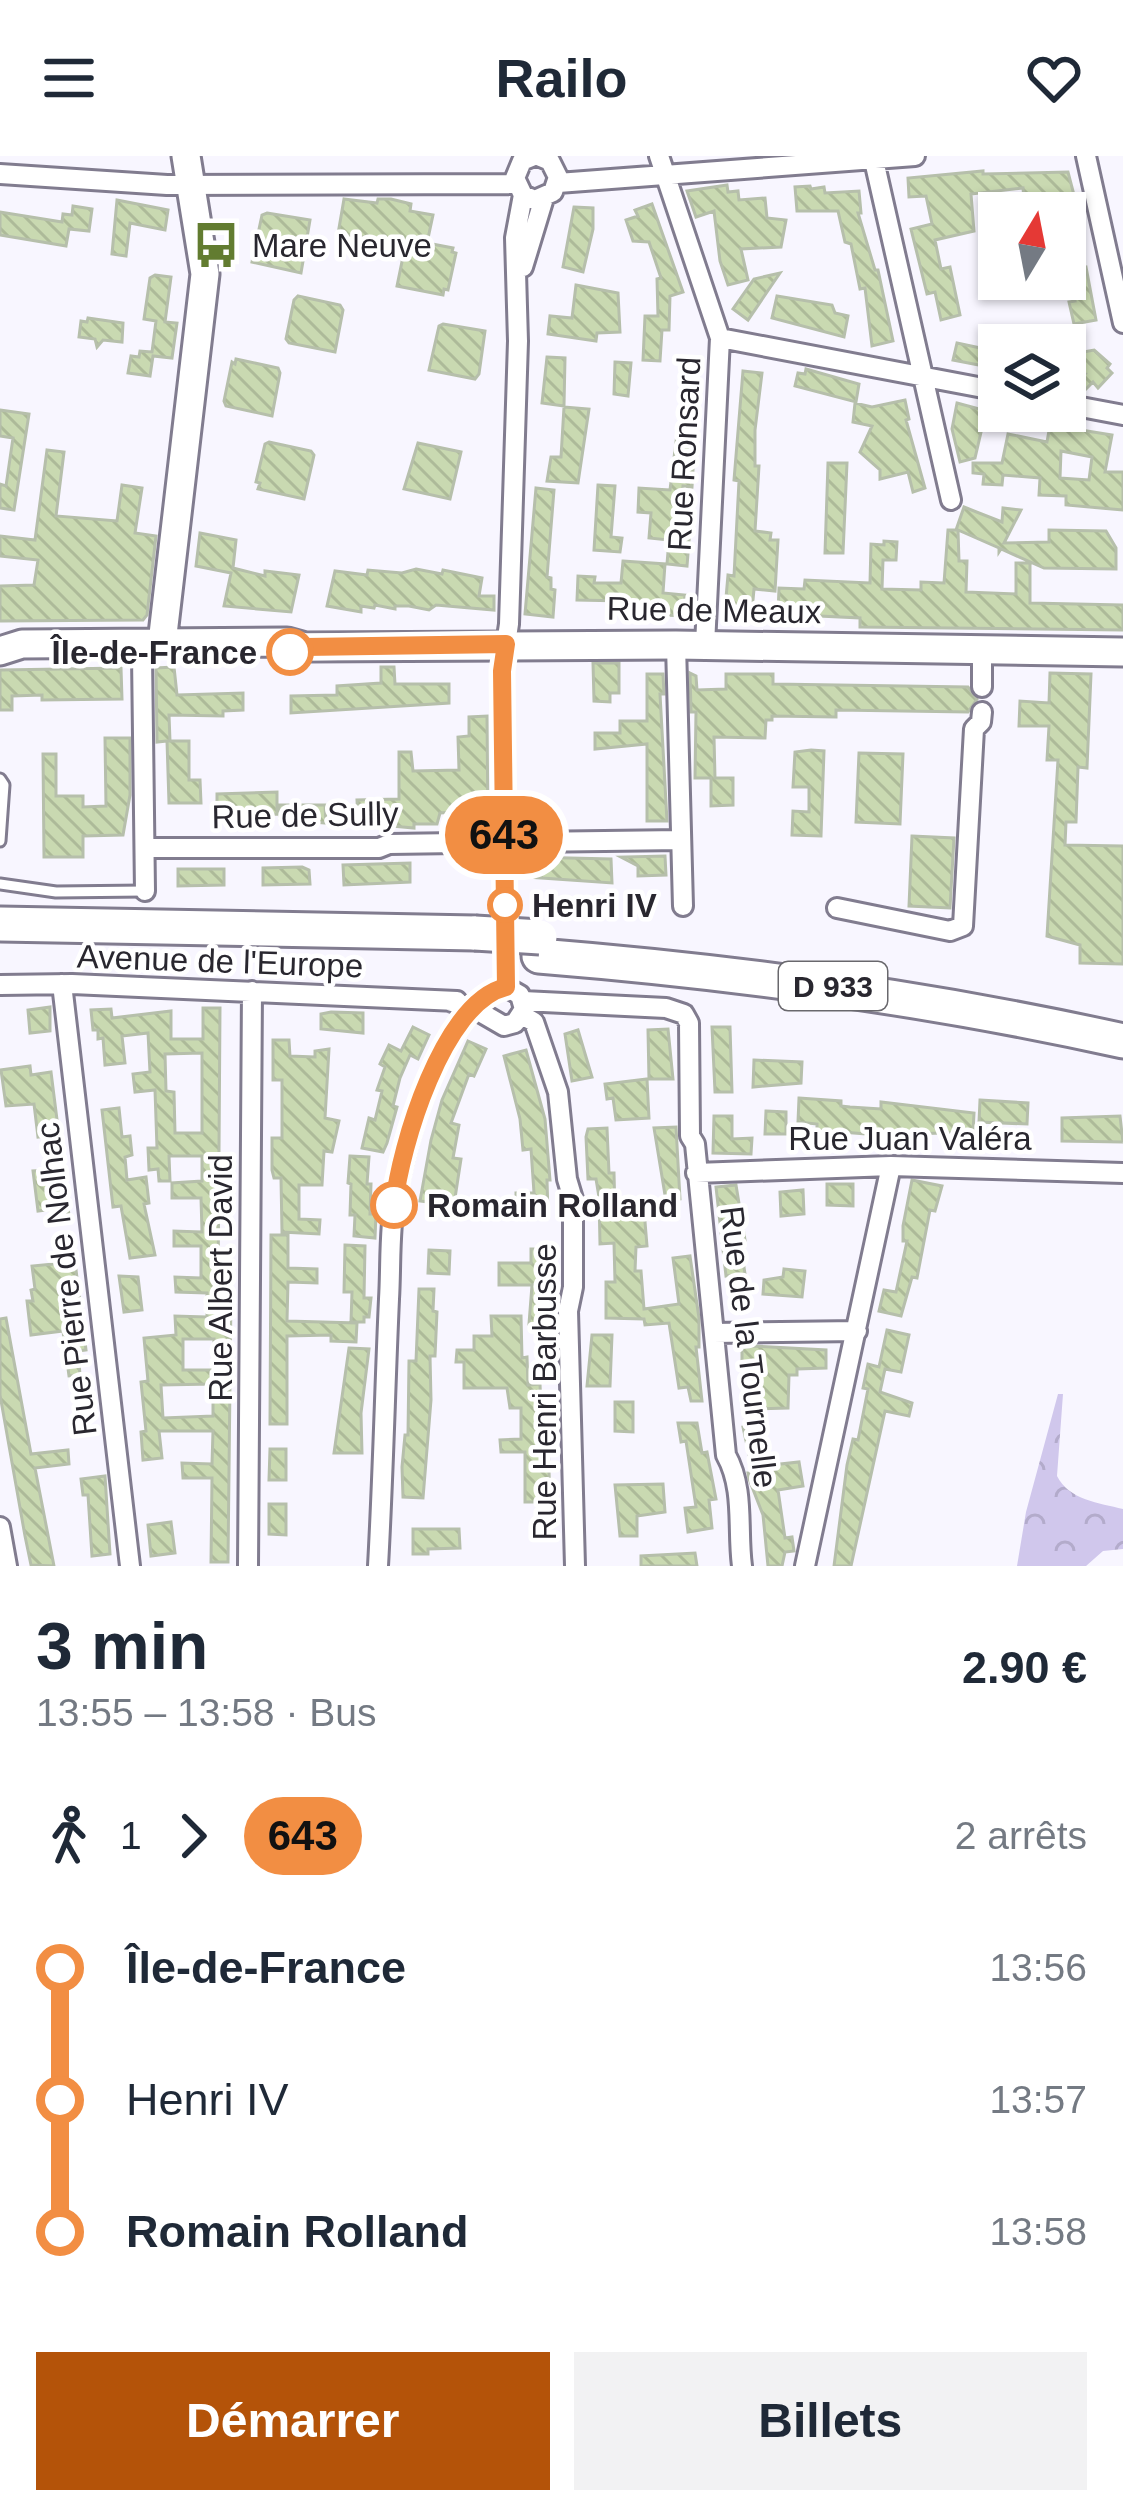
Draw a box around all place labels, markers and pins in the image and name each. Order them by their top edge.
bus stop icon: Mare Neuve [191,220,241,270]
place label: Mare Neuve [252,227,432,264]
marker: Île-de-France [268,630,312,674]
place label: Île-de-France [50,634,257,671]
place label: Henri IV [532,887,657,924]
marker: Henri IV [489,889,521,921]
marker: Romain Rolland [372,1183,416,1227]
place label: Romain Rolland [427,1187,678,1224]

